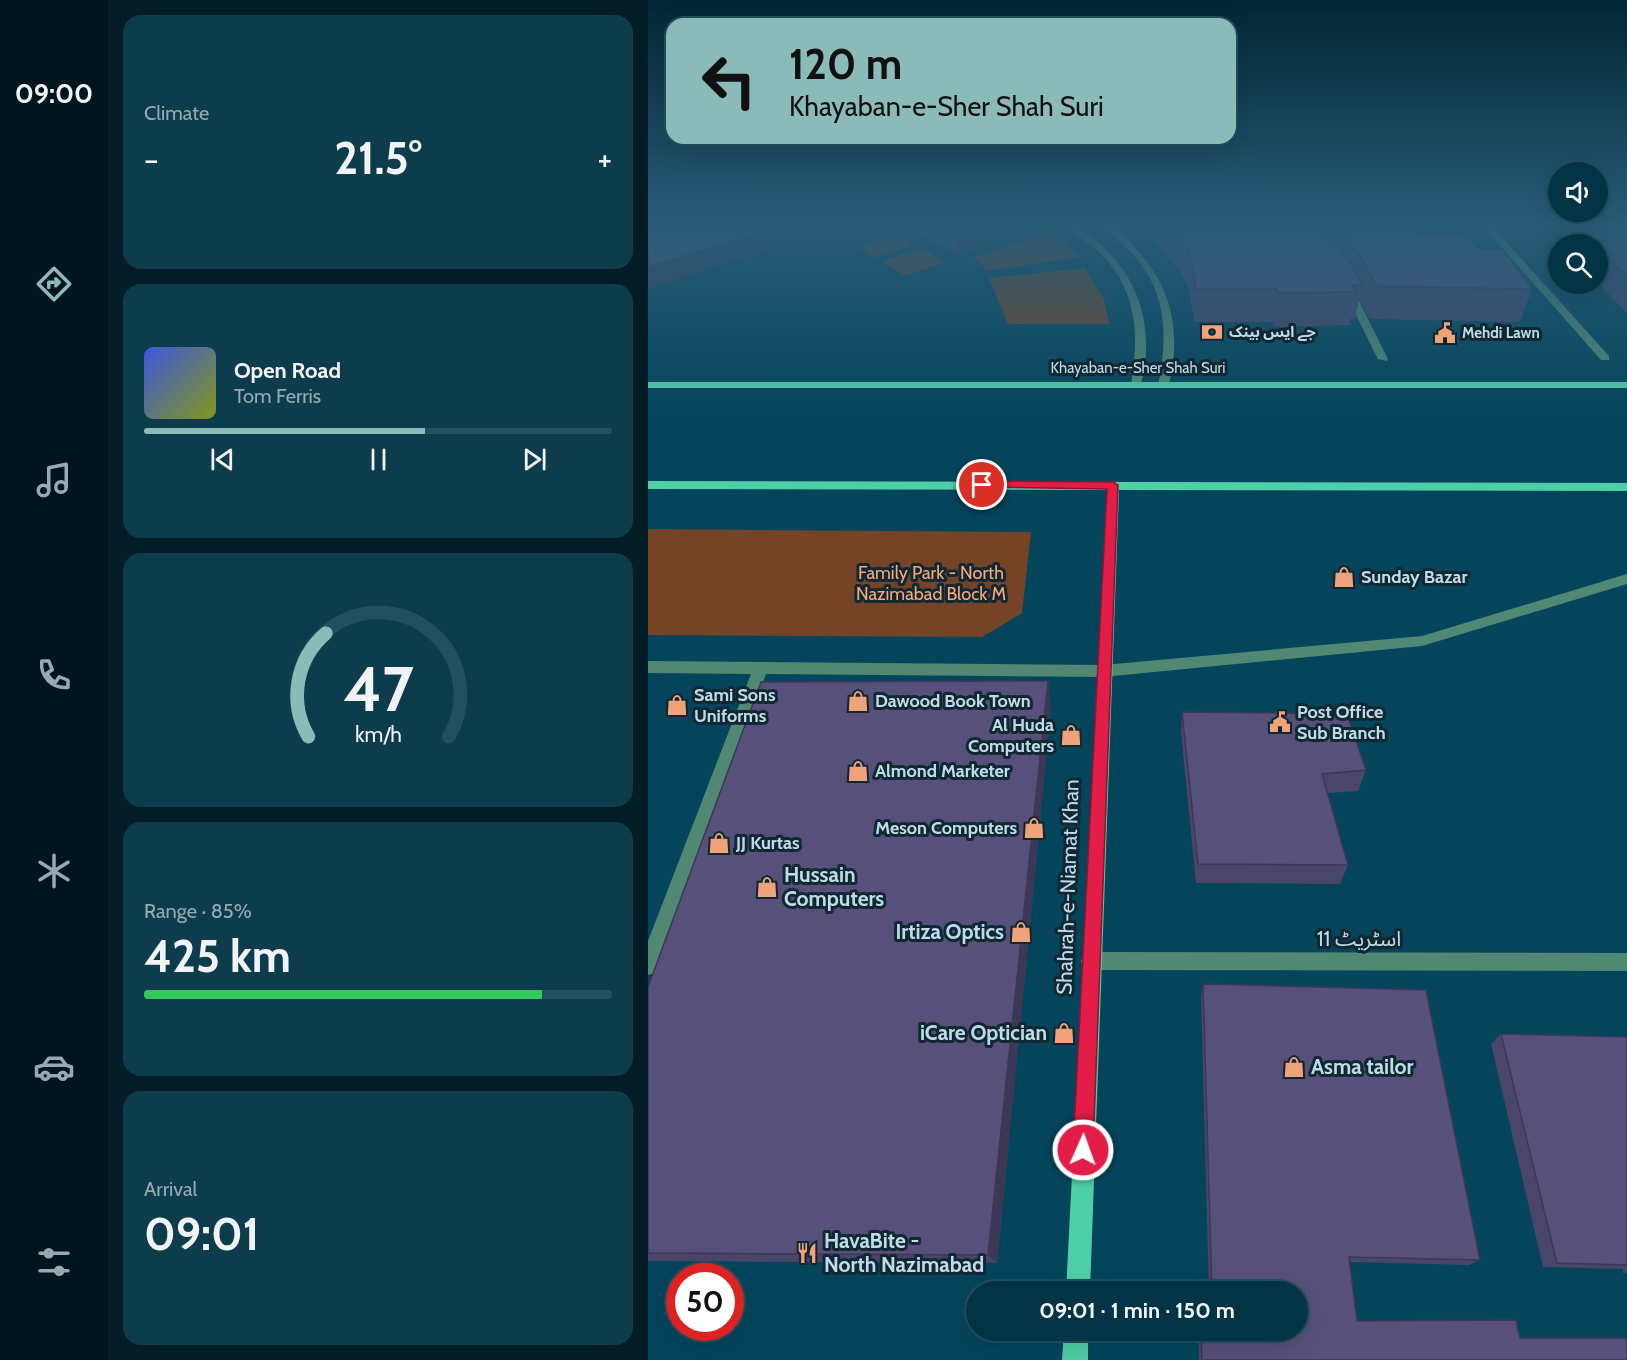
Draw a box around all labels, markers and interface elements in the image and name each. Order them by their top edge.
text: 120 m [789,38,902,90]
icon: left [690,42,768,120]
text: 09:00 [15,77,93,110]
text: Khayaban-e-Sher Shah Suri [789,90,1104,123]
text: Climate [144,101,209,125]
text: 21.5° [334,131,422,185]
text: − [144,139,159,179]
text: + [597,139,612,179]
map controls [1548,162,1608,294]
button: sound [1548,162,1608,222]
button: search [1548,234,1608,294]
icon: directions [33,263,75,305]
bank icon: جے ایس بینک [1200,320,1224,344]
public building icon: Mehdi Lawn [1433,321,1457,345]
place label: جے ایس بینک [1229,323,1316,342]
place label: Mehdi Lawn [1462,324,1540,342]
text: Open Road [234,357,341,384]
street label: Khayaban-e-Sher Shah Suri [1051,359,1225,377]
text: Tom Ferris [234,384,321,408]
icon: previous [206,443,239,476]
icon: pause [362,443,395,476]
icon: next [518,443,551,476]
icon: music [33,459,75,501]
pin [956,459,1007,510]
icon: arrive [965,468,998,501]
park label: Family Park - North Nazimabad Block M [856,562,1006,605]
shop icon: Sunday Bazar [1332,565,1356,589]
place label: Sunday Bazar [1361,566,1467,588]
text: 47 [343,651,413,727]
icon: phone [33,654,75,696]
place label: Sami Sons Uniforms [694,684,776,727]
shop icon: Dawood Book Town [846,689,870,713]
place label: Dawood Book Town [875,690,1031,712]
shop icon: Sami Sons Uniforms [665,693,689,717]
place label: Post Office Sub Branch [1297,701,1386,744]
public building icon: Post Office Sub Branch [1268,710,1292,734]
place label: Al Huda Computers [968,714,1054,757]
text: km/h [355,721,401,747]
shop icon: Al Huda Computers [1059,723,1083,747]
shop icon: Almond Marketer [846,759,870,783]
place label: Almond Marketer [875,760,1010,782]
street label: Shahrah-e-Niamat Khan [1051,779,1084,995]
shop icon: Meson Computers [1022,816,1046,840]
place label: Meson Computers [875,817,1017,839]
shop icon: JJ Kurtas [707,831,731,855]
place label: JJ Kurtas [735,832,800,854]
icon: climate [33,850,75,892]
place label: Hussain Computers [784,862,884,911]
shop icon: Hussain Computers [755,875,779,899]
text: Range · 85% [144,899,252,923]
place label: Irtiza Optics [896,919,1004,944]
shop icon: Irtiza Optics [1009,920,1033,944]
street label: اسٹریٹ 11 [1317,926,1401,951]
text: 425 km [144,929,291,983]
place label: iCare Optician [920,1020,1047,1045]
shop icon: iCare Optician [1052,1021,1076,1045]
icon: car [33,1046,75,1088]
place label: Asma tailor [1311,1054,1414,1079]
shop icon: Asma tailor [1282,1055,1306,1079]
position arrow [1051,1118,1115,1182]
text: Arrival [144,1177,197,1201]
text: 09:01 [144,1207,259,1261]
place label: HavaBite - North Nazimabad [824,1228,984,1277]
icon: filters [33,1241,75,1283]
restaurant icon: HavaBite - North Nazimabad [795,1241,819,1265]
speed limit sign: 50 [666,1263,744,1341]
text: 09:01 · 1 min · 150 m [1039,1297,1235,1324]

